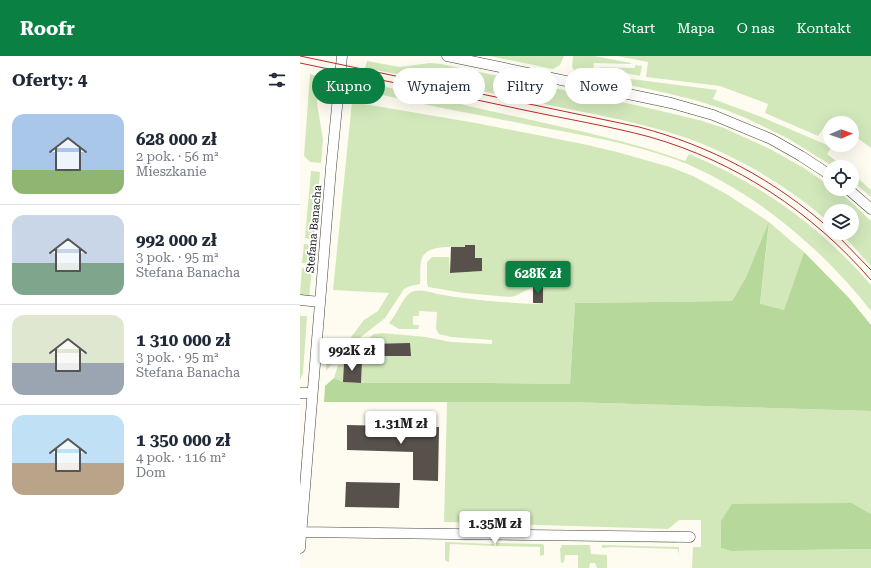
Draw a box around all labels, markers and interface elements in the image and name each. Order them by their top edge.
text: Roofr [20,17,75,40]
text: Start [623,20,655,36]
text: Mapa [677,20,715,36]
text: O nas [737,20,775,36]
text: Kontakt [797,20,851,36]
chip: Kupno [312,68,385,104]
chip: Wynajem [393,68,485,104]
chip: Filtry [493,68,557,104]
chip: Nowe [565,68,632,104]
icon: filters [266,69,288,91]
text: Oferty: 4 [12,70,87,90]
north arrow [823,116,859,152]
map controls [823,116,859,240]
text: 628 000 zł [136,129,217,149]
icon: home [44,130,92,178]
text: 2 pok. · 56 m² [136,149,218,164]
button: locate [823,160,859,196]
text: Mieszkanie [136,164,206,179]
street label: Stefana Banacha [304,184,324,273]
button: layers [823,204,859,240]
text: 992 000 zł [136,230,217,250]
icon: home [44,231,92,279]
text: 3 pok. · 95 m² [136,250,218,265]
pin: 628K zł [501,261,575,295]
text: Stefana Banacha [136,265,240,280]
text: 628K zł [515,266,561,281]
text: 1 310 000 zł [136,330,231,350]
icon: home [44,331,92,379]
pin: 992K zł [315,338,389,372]
text: 992K zł [329,343,375,358]
text: 3 pok. · 95 m² [136,350,218,365]
text: Stefana Banacha [136,365,240,380]
pin: 1.31M zł [360,411,442,445]
text: 1.31M zł [374,416,428,431]
text: 1 350 000 zł [136,430,231,450]
icon: home [44,431,92,479]
text: 4 pok. · 116 m² [136,450,226,465]
text: Dom [136,465,166,480]
pin: 1.35M zł [454,511,536,545]
text: 1.35M zł [468,516,522,531]

